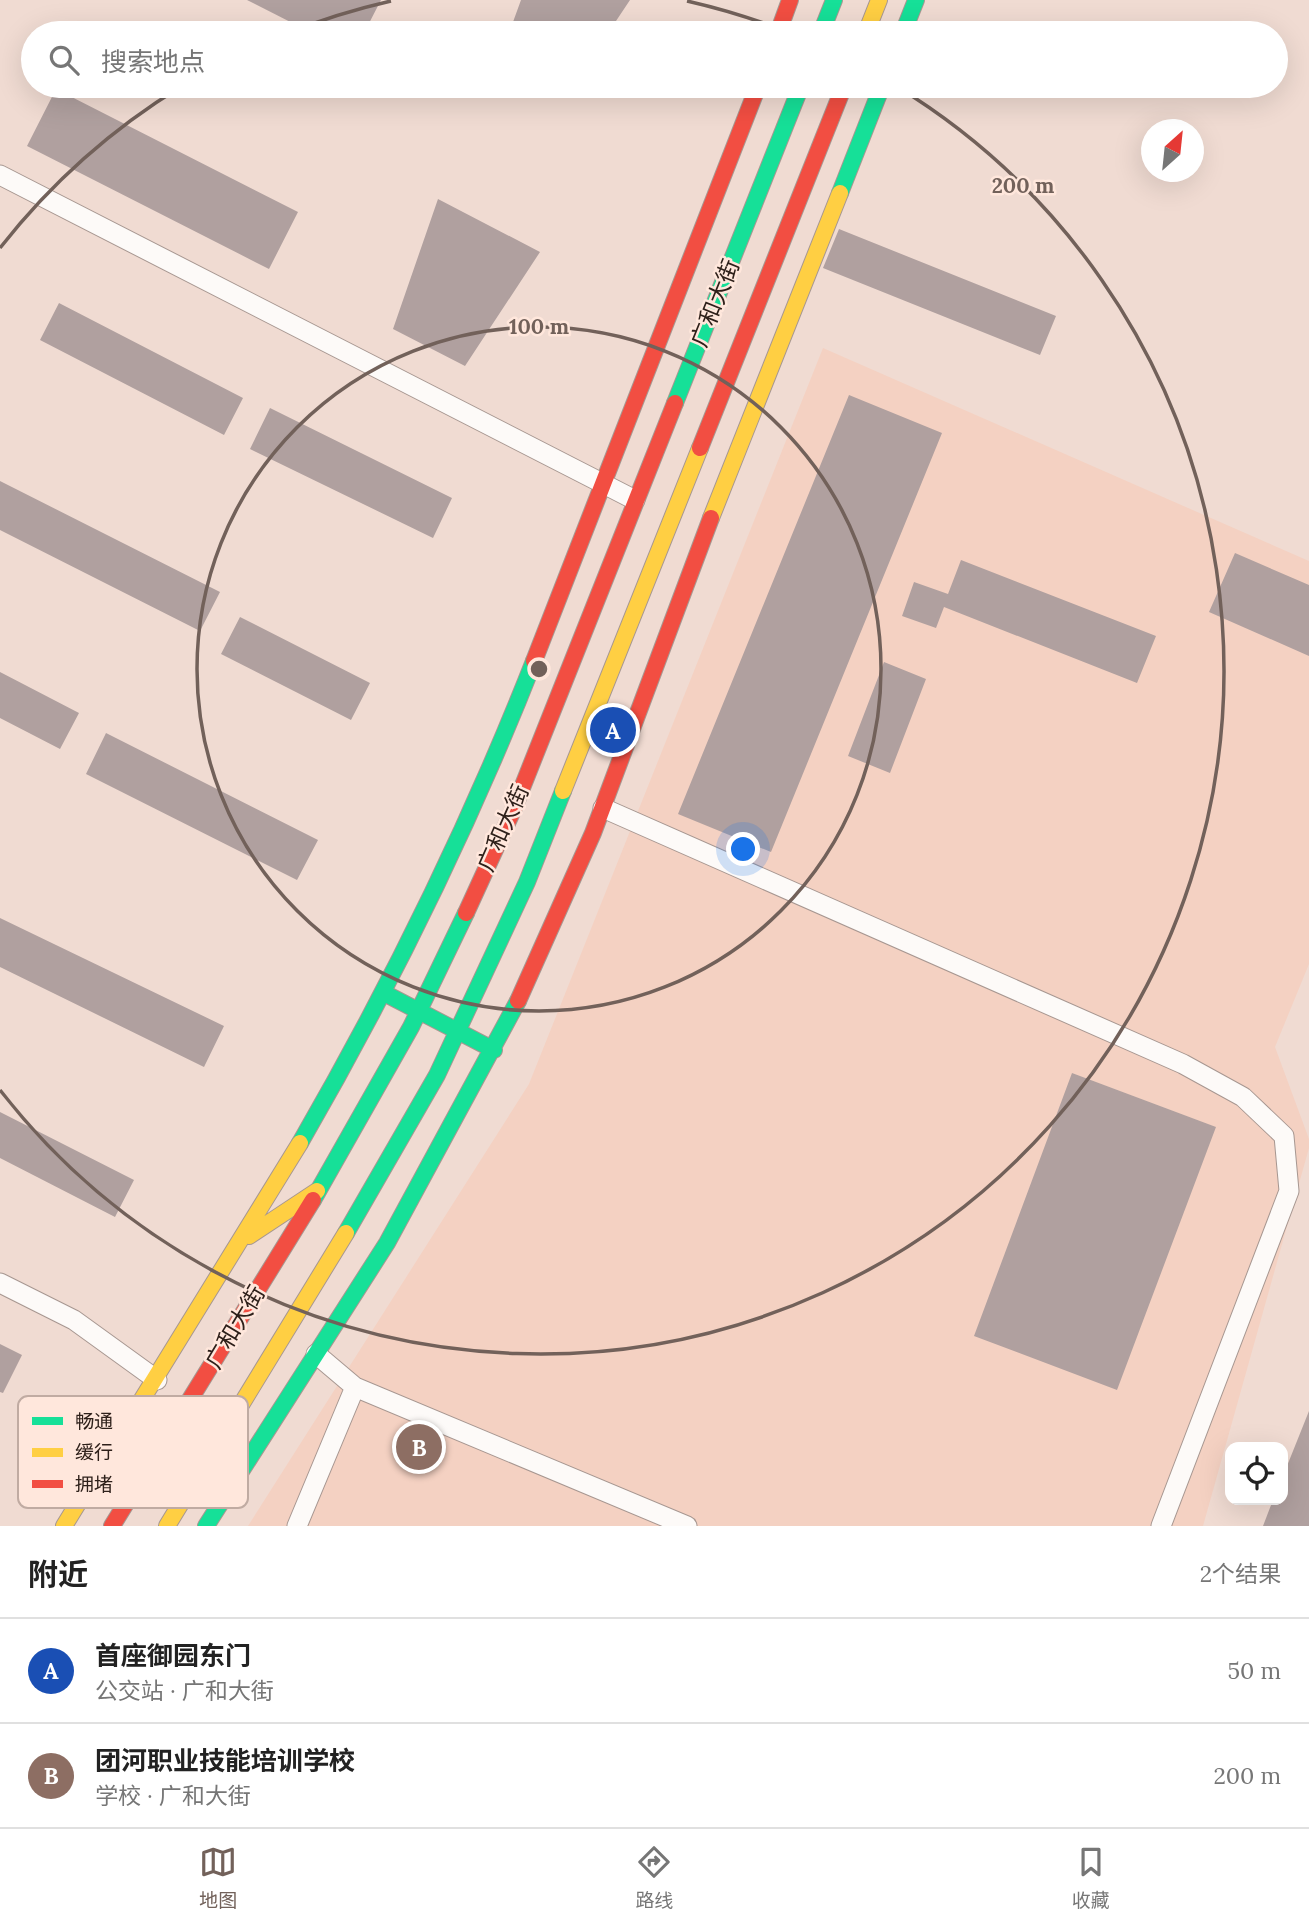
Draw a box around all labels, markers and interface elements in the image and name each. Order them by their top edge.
search box [21,21,1288,98]
icon: search [45,41,83,79]
text: 搜索地点 [101,45,205,78]
north arrow [1141,119,1204,182]
text: 200 m [992,172,1054,199]
street label: 广和大街 [684,255,745,351]
text: 100 m [509,313,569,340]
centre of rings [527,657,551,681]
pin: A [590,704,636,756]
street label: 广和大街 [471,780,534,876]
your location [726,832,760,866]
street label: 广和大街 [198,1280,271,1374]
legend [18,1396,248,1508]
text: 畅通 [75,1409,113,1433]
pin: B [396,1421,442,1473]
text: 缓行 [75,1440,113,1464]
map controls [1225,1442,1288,1505]
button: locate [1225,1442,1288,1505]
text: 拥堵 [75,1472,113,1496]
text: 附近 [28,1555,88,1593]
text: 2个结果 [1200,1559,1281,1588]
text: 首座御园东门 [95,1639,251,1672]
text: A [43,1656,59,1685]
text: 50 m [1228,1656,1281,1685]
text: 公交站 · 广和大街 [95,1676,274,1705]
text: 团河职业技能培训学校 [95,1744,355,1777]
text: B [43,1761,59,1790]
text: 200 m [1213,1761,1281,1790]
text: 学校 · 广和大街 [95,1781,251,1810]
tab: 地图 [199,1843,237,1912]
tab: 路线 [635,1843,674,1912]
tab: 收藏 [1072,1843,1110,1912]

